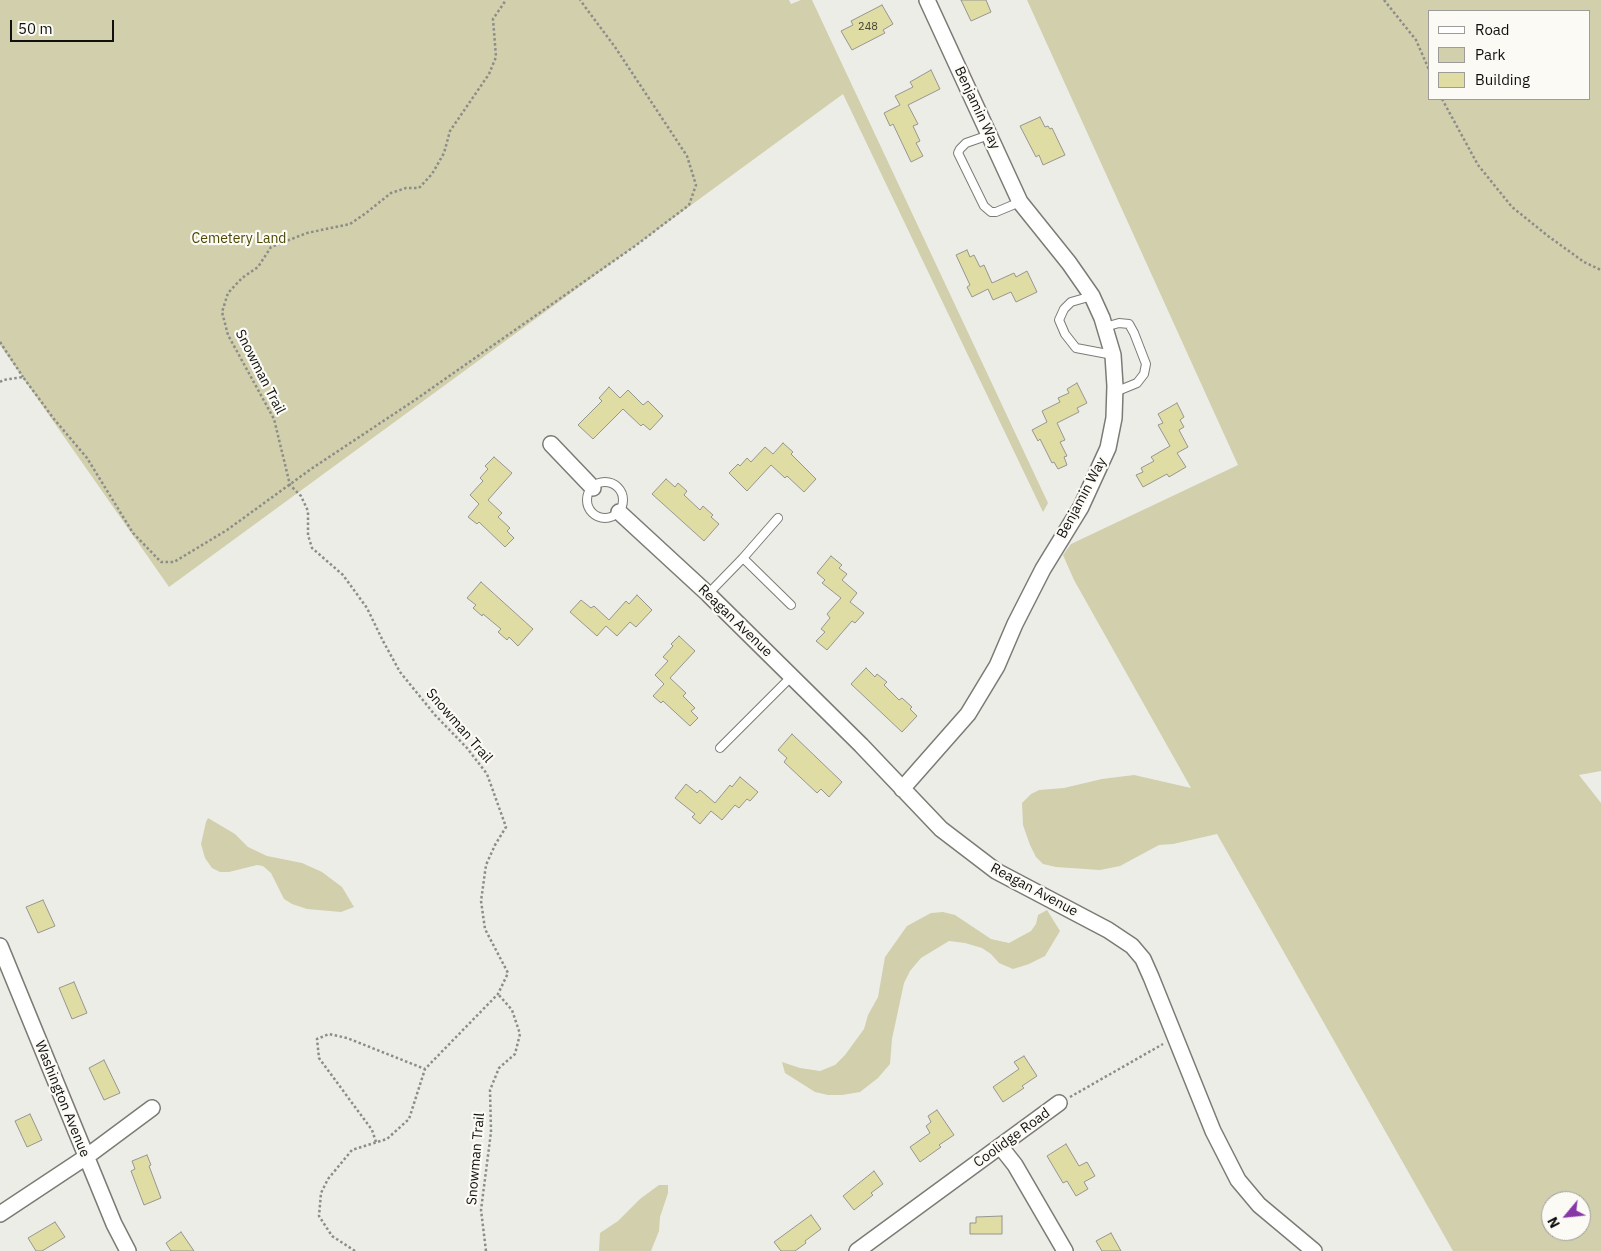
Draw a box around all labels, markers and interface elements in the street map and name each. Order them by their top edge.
scale bar [12,10,116,42]
legend [1428,10,1591,100]
text: 50 m [18,19,53,38]
house number: 248 [858,20,878,34]
text: Road [1475,20,1510,39]
text: Park [1475,45,1505,64]
street label: Benjamin Way [950,64,1004,152]
text: Building [1475,70,1530,89]
park label: Cemetery Land [192,231,286,247]
street label: Snowman Trail [231,327,289,417]
street label: Benjamin Way [1054,455,1110,541]
street label: Reagan Avenue [694,581,776,661]
street label: Snowman Trail [422,685,496,767]
street label: Reagan Avenue [987,860,1081,920]
street label: Washington Avenue [31,1038,93,1160]
street label: Coolidge Road [971,1105,1053,1171]
street label: Snowman Trail [464,1112,488,1206]
north arrow [1541,1191,1591,1241]
text: N [1543,1214,1564,1231]

